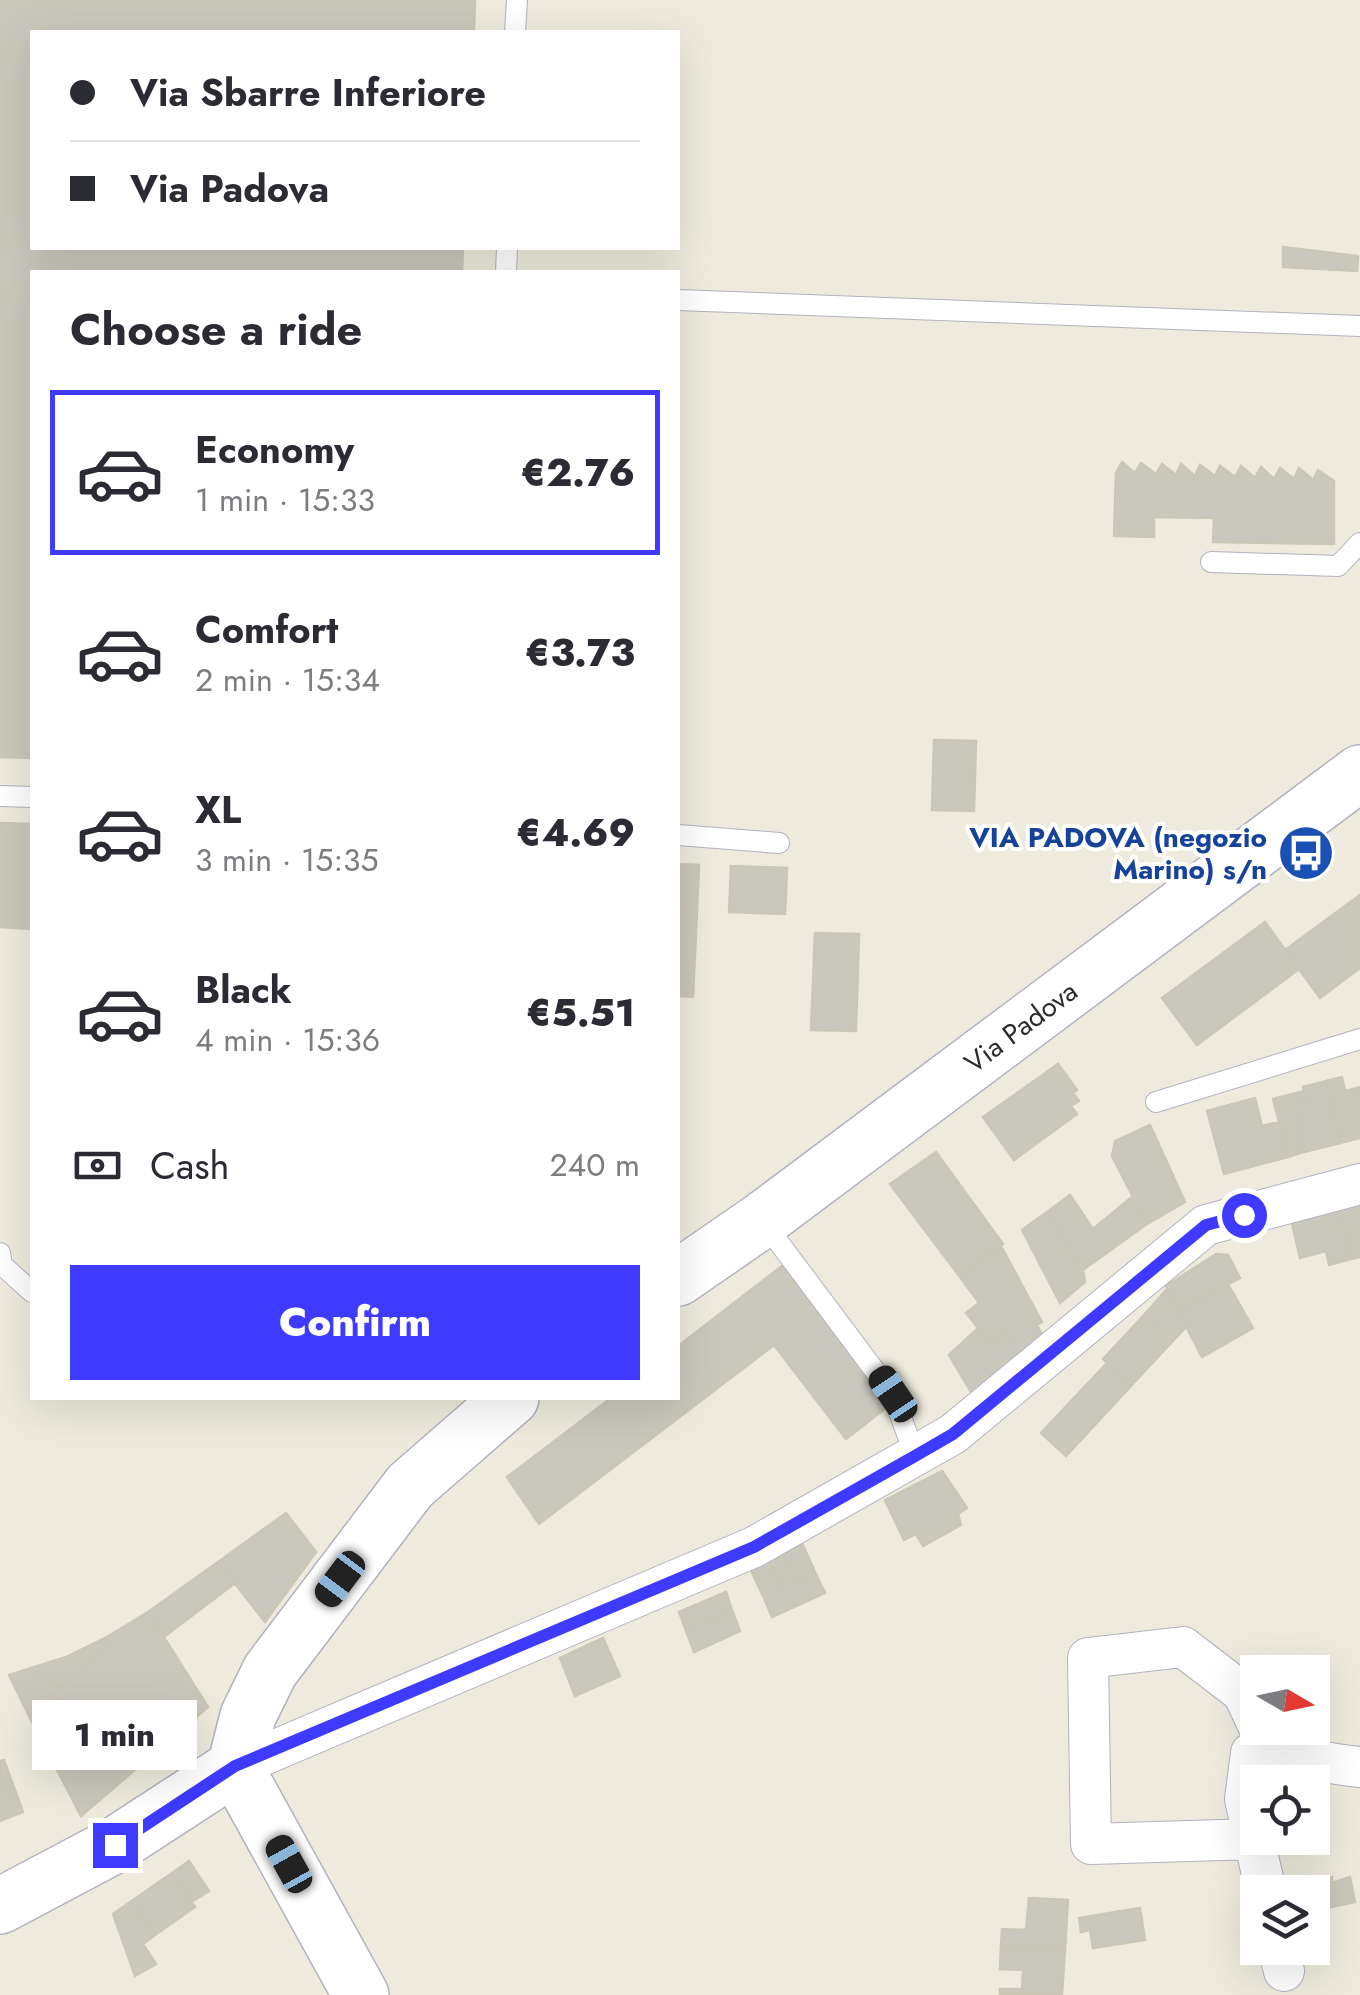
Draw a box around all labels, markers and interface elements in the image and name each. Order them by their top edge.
text: Via Sbarre Inferiore [130,65,486,120]
text: Via Padova [130,161,329,216]
text: Choose a ride [70,297,362,362]
text: Economy [195,422,354,477]
icon: car [75,428,165,518]
text: €2.76 [521,445,635,500]
text: 1 min · 15:33 [195,477,375,523]
text: Comfort [195,602,338,657]
icon: car [75,608,165,698]
text: €3.73 [525,625,635,680]
text: 2 min · 15:34 [195,657,380,703]
text: XL [195,782,241,837]
icon: car [75,788,165,878]
text: €4.69 [516,805,635,860]
place label: VIA PADOVA (negozio Marino) s/n [968,817,1267,890]
bus stop icon: VIA PADOVA (negozio Marino) s/n [1276,823,1336,883]
text: 3 min · 15:35 [195,837,379,883]
text: Black [195,962,292,1017]
icon: car [75,968,165,1058]
street label: Via Padova [955,971,1086,1083]
text: €5.51 [526,985,635,1040]
text: 4 min · 15:36 [195,1017,380,1063]
icon: cash [70,1138,125,1193]
text: Cash [150,1138,230,1193]
text: 240 m [549,1142,640,1188]
route start [1222,1193,1267,1238]
button: Confirm [70,1265,640,1380]
car [864,1361,922,1427]
car [310,1546,370,1612]
north arrow [1240,1655,1330,1745]
map controls [1240,1655,1330,1965]
callout: 1 min [32,1700,198,1770]
text: 1 min [74,1712,155,1758]
button: locate [1240,1765,1330,1855]
route end [93,1823,138,1868]
car [261,1830,317,1898]
button: layers [1240,1875,1330,1965]

